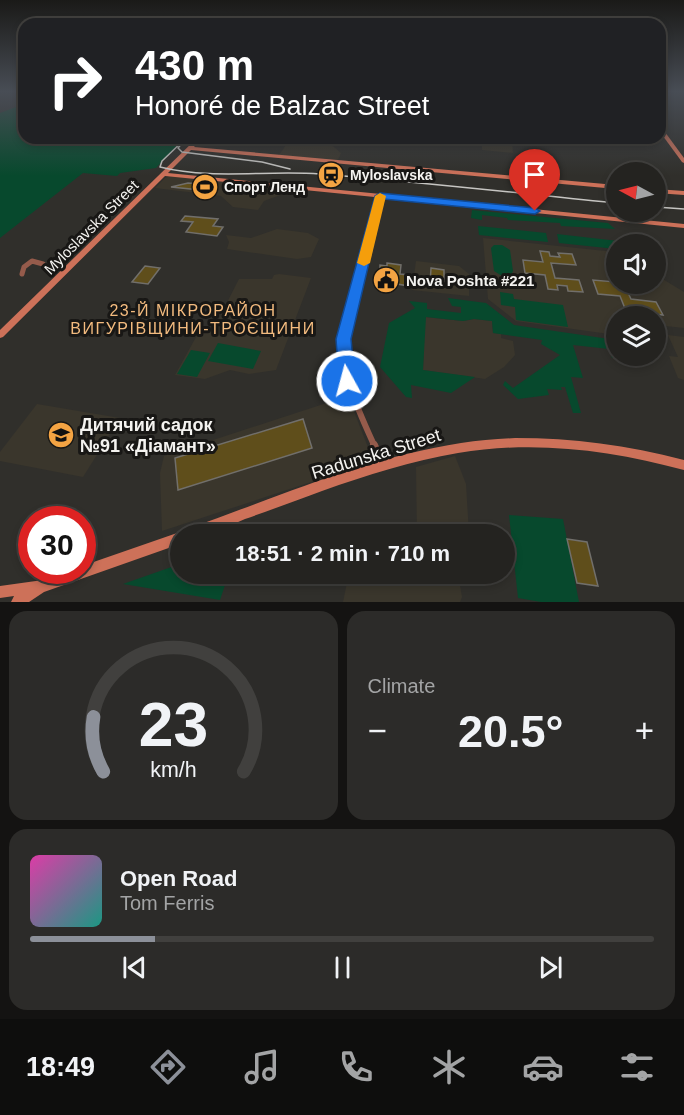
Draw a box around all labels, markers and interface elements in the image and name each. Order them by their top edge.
icon: right [36,42,114,120]
text: 430 m [135,42,254,89]
text: Honoré de Balzac Street [135,91,429,121]
pin [509,149,560,211]
icon: arrive [518,158,551,191]
station icon: Myloslavska [316,160,346,190]
north arrow [606,162,666,222]
map controls [606,162,666,366]
place label: Myloslavska [350,167,433,183]
sports icon: Спорт Ленд [190,172,220,202]
street label: Myloslavska Street [40,176,142,278]
place label: Спорт Ленд [224,179,305,195]
button: sound [606,234,666,294]
public building icon: Nova Poshta #221 [371,265,401,295]
place label: Nova Poshta #221 [406,272,534,289]
district label: 23-Й МІКРОРАЙОН ВИГУРІВЩИНИ-ТРОЄЩИНИ [70,301,316,337]
button: layers [606,306,666,366]
position arrow [315,349,379,413]
place label: Дитячий садок №91 «Діамант» [80,415,216,456]
school or university icon: Дитячий садок №91 «Діамант» [46,420,76,450]
street label: Radunska Street [309,425,443,483]
speed limit sign: 30 [18,506,96,584]
text: 18:51 · 2 min · 710 m [235,541,450,566]
text: Climate [368,675,435,697]
text: 23 [139,690,208,759]
text: 20.5° [458,706,564,757]
text: − [368,712,387,749]
text: + [635,712,654,749]
text: km/h [150,759,196,783]
text: Open Road [120,866,237,891]
text: Tom Ferris [120,892,214,914]
icon: previous [118,951,151,984]
icon: pause [326,951,359,984]
icon: next [534,951,567,984]
icon: directions [147,1046,189,1088]
icon: music [241,1046,283,1088]
icon: phone [335,1046,377,1088]
icon: climate [428,1046,470,1088]
icon: car [522,1046,564,1088]
icon: filters [616,1046,658,1088]
text: 18:49 [26,1052,95,1082]

